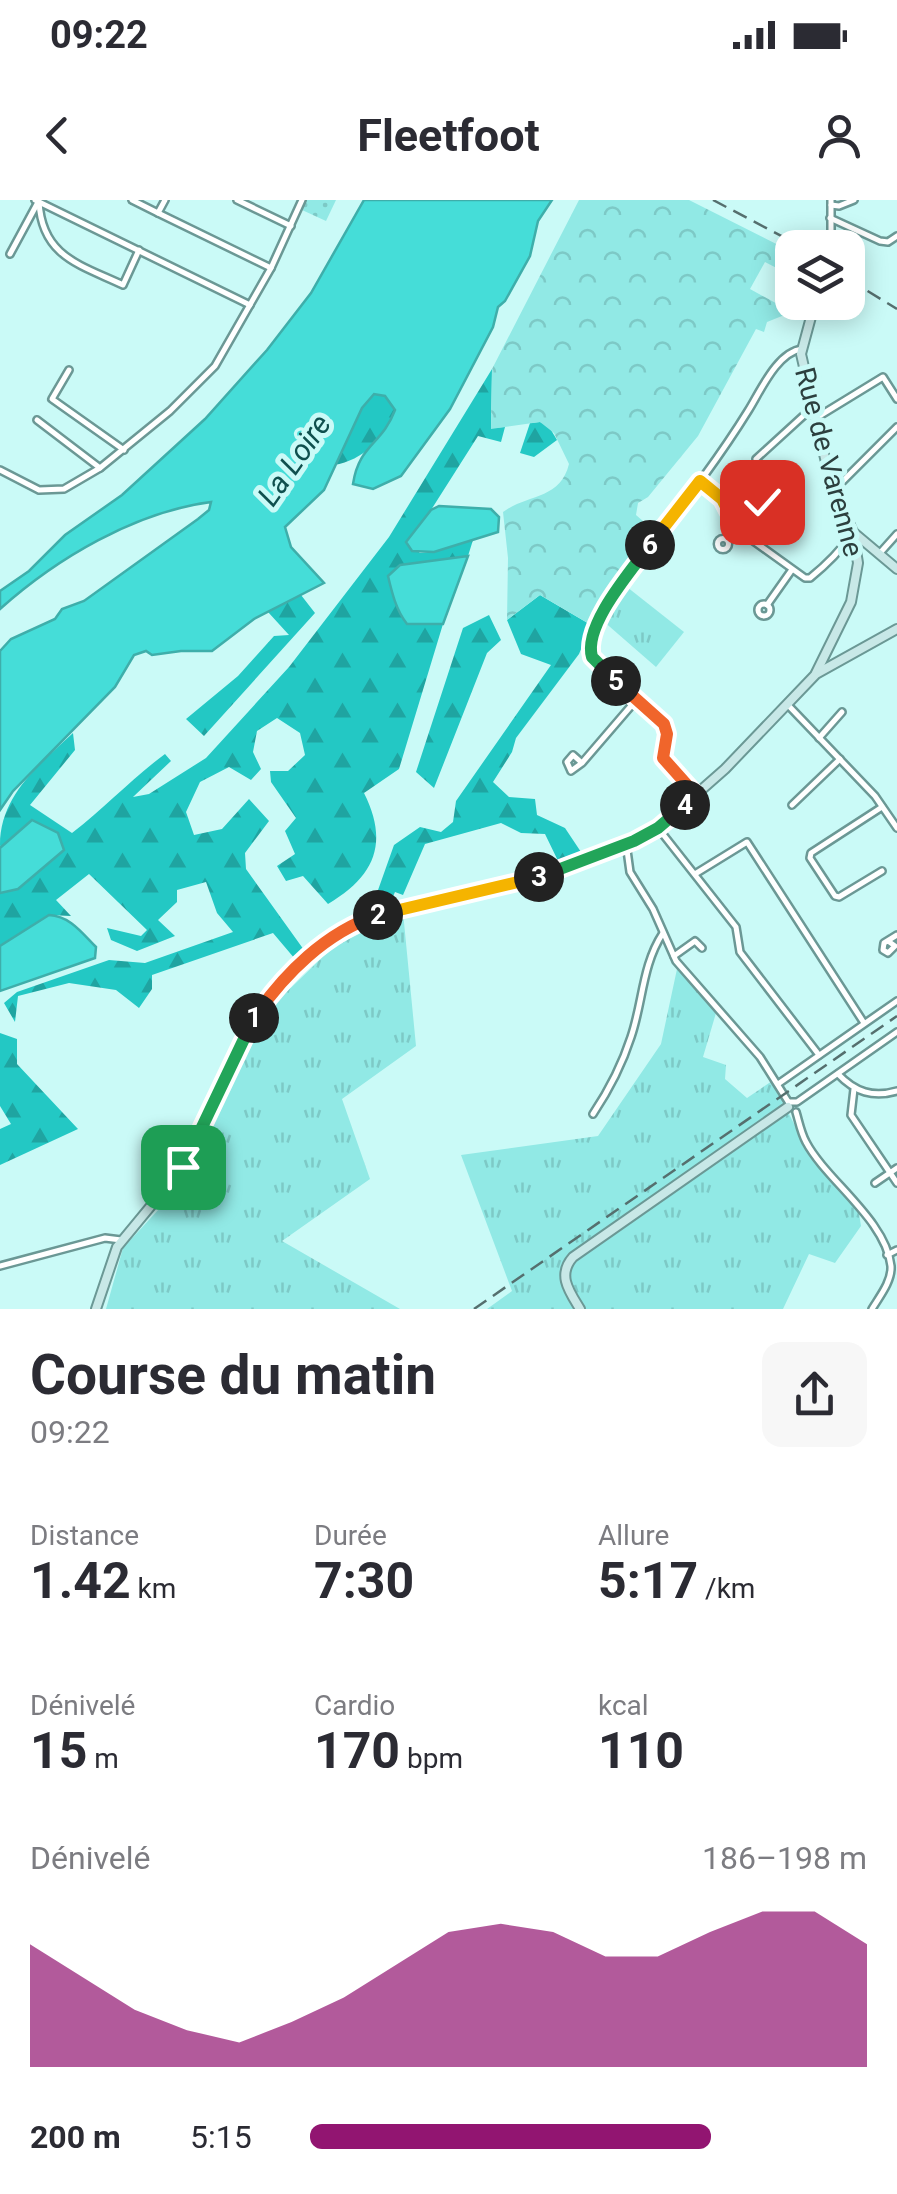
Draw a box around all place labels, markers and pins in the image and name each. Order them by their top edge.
pin [720,460,805,545]
pin: 6 [625,520,675,570]
pin: 5 [591,656,641,706]
pin: 4 [660,780,710,830]
pin: 3 [514,852,564,902]
pin: 2 [353,890,403,940]
pin: 1 [229,993,279,1043]
pin [141,1125,226,1210]

